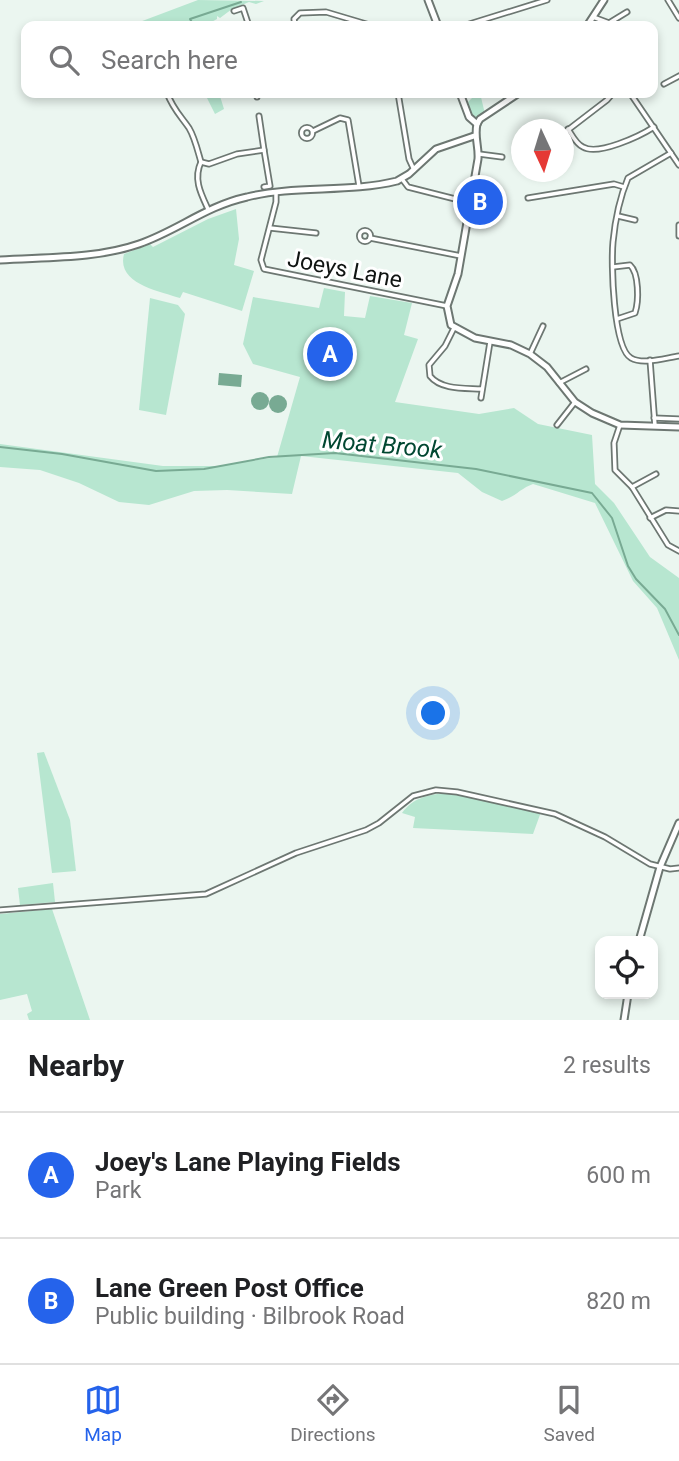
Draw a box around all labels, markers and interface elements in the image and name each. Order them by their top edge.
search box [21,21,658,98]
icon: search [45,41,83,79]
text: Search here [101,45,238,75]
north arrow [511,119,574,182]
pin: B [457,176,503,228]
street label: Joeys Lane [285,245,404,294]
pin: A [307,328,353,380]
water label: Moat Brook [321,426,444,464]
your location [416,696,450,730]
map controls [595,936,658,999]
button: locate [595,936,658,999]
text: Nearby [28,1048,124,1083]
text: 2 results [563,1052,651,1079]
text: Joey's Lane Playing Fields [95,1147,401,1177]
text: A [43,1162,59,1189]
text: 600 m [586,1162,651,1189]
text: Park [95,1177,141,1204]
text: Lane Green Post Office [95,1273,364,1303]
text: B [44,1288,58,1315]
text: 820 m [586,1288,651,1315]
text: Public building · Bilbrook Road [95,1303,405,1330]
tab: Map [84,1381,122,1446]
tab: Directions [290,1381,375,1446]
tab: Saved [544,1381,595,1446]

